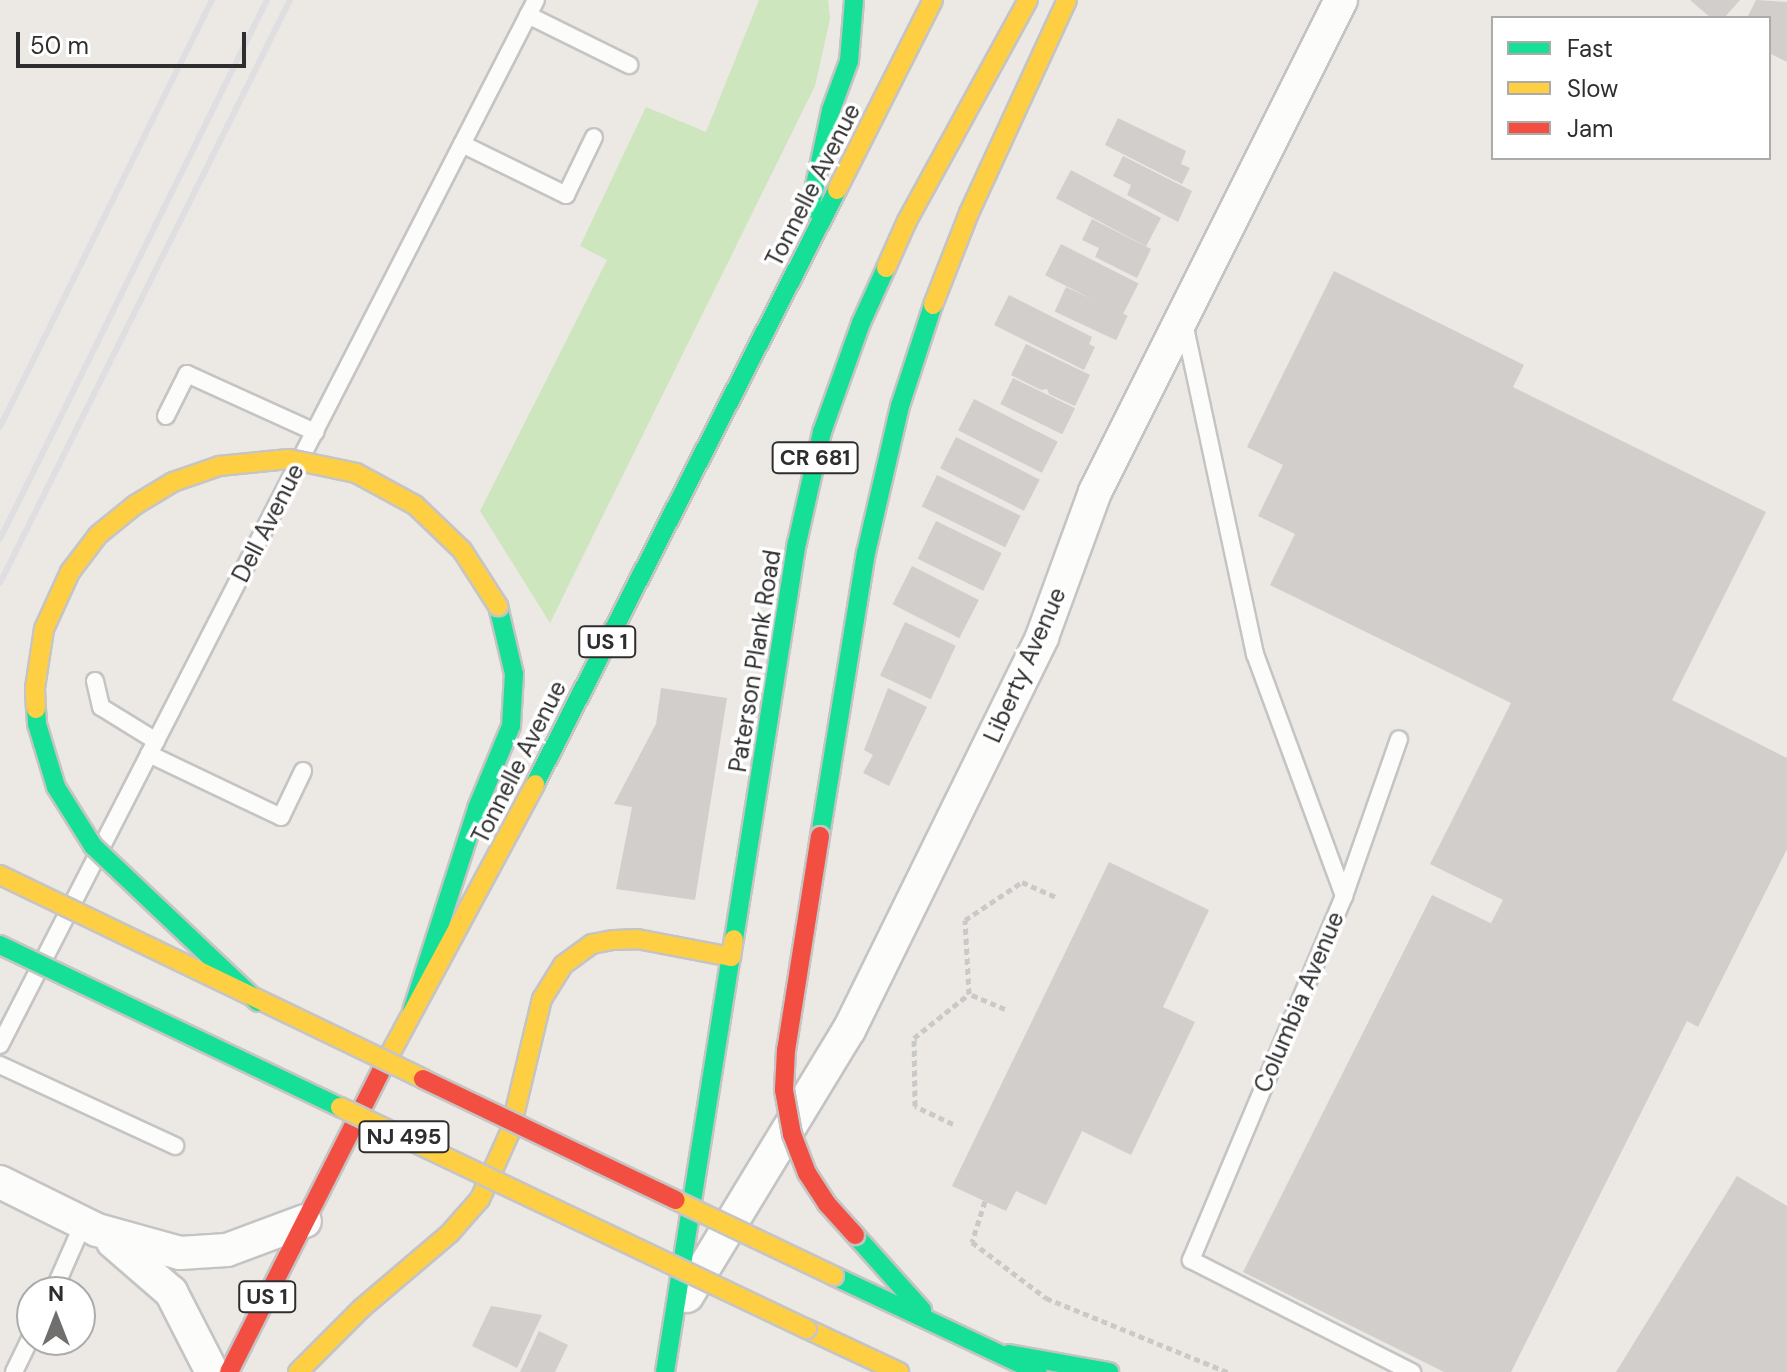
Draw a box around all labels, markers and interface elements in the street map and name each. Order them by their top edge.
scale bar [20,16,250,66]
legend [1491,16,1771,160]
text: 50 m [30,30,89,61]
text: Fast [1567,33,1613,64]
text: Slow [1567,73,1618,104]
street label: Tonnelle Avenue [760,99,866,271]
text: Jam [1567,113,1613,144]
road number: CR 681 [771,440,859,476]
street label: Dell Avenue [226,459,310,587]
street label: Paterson Plank Road [723,548,787,774]
street label: Liberty Avenue [978,583,1072,747]
road number: US 1 [577,624,637,660]
street label: Tonnelle Avenue [466,676,572,848]
street label: Columbia Avenue [1248,907,1350,1097]
road number: NJ 495 [358,1119,450,1155]
north arrow [16,1276,96,1356]
text: N [48,1279,64,1308]
road number: US 1 [237,1279,297,1315]

